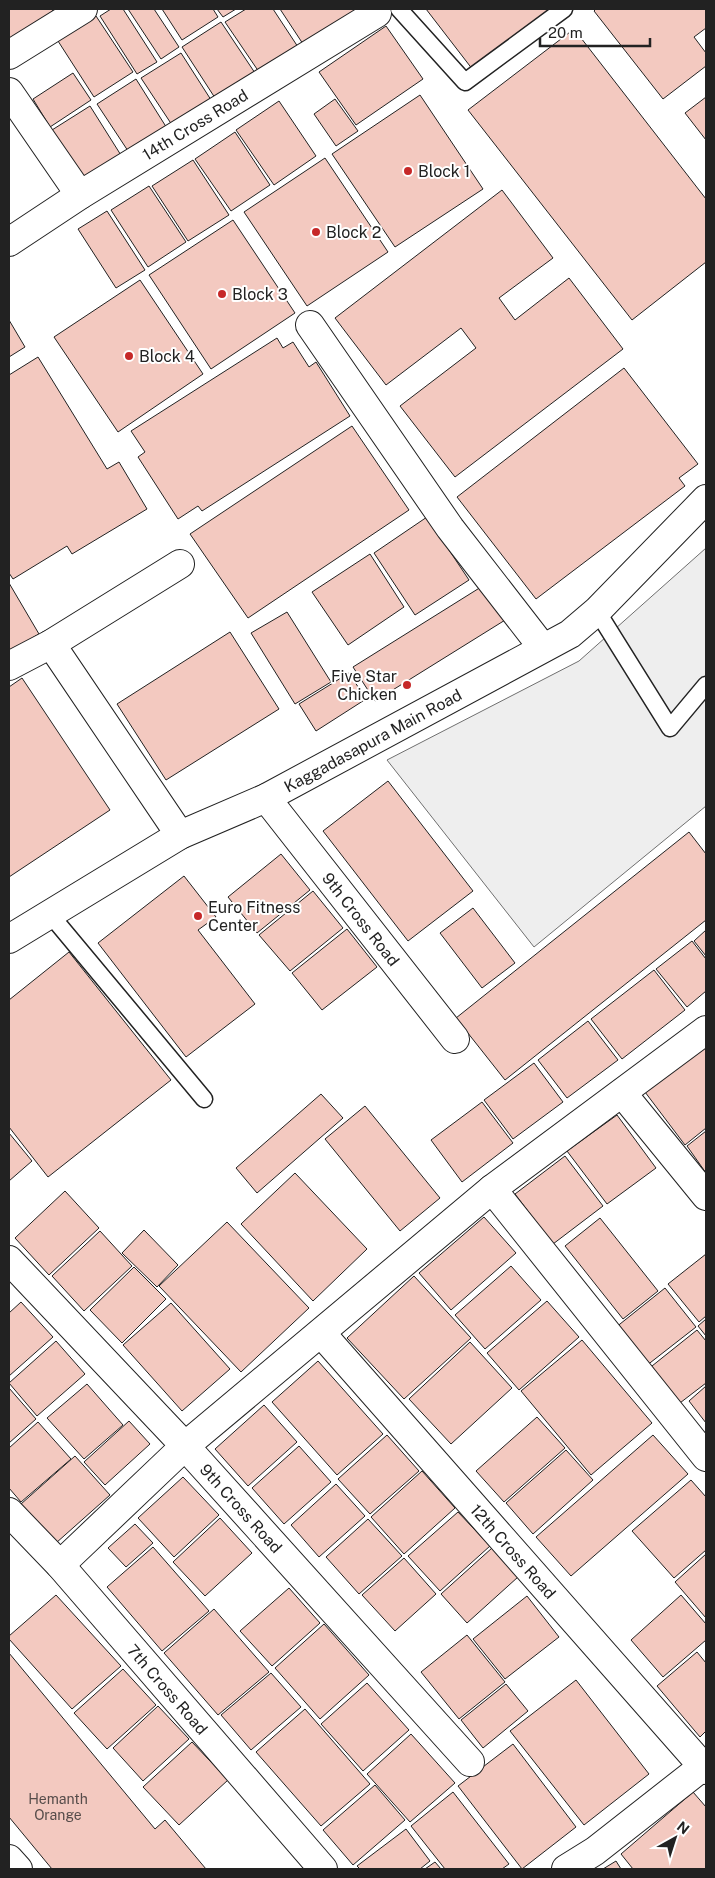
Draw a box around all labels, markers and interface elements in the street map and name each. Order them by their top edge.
scale bar [540,15,650,47]
text: 20 m [548,24,583,41]
street label: 14th Cross Road [139,85,251,164]
place label: Block 1 [418,162,470,181]
marker: Block 1 [402,165,414,177]
place label: Block 2 [326,223,381,242]
marker: Block 2 [310,226,322,238]
place label: Block 3 [232,285,288,304]
marker: Block 3 [216,288,228,300]
place label: Block 4 [139,347,195,366]
marker: Block 4 [123,350,135,362]
place label: Five Star Chicken [331,667,397,704]
marker: Five Star Chicken [401,679,413,691]
street label: Kaggadasapura Main Road [281,685,465,796]
street label: 9th Cross Road [319,869,404,970]
place label: Euro Fitness Center [208,898,300,935]
marker: Euro Fitness Center [192,910,204,922]
street label: 9th Cross Road [196,1460,286,1557]
street label: 12th Cross Road [467,1500,560,1602]
street label: 7th Cross Road [123,1640,212,1738]
house number: Hemanth Orange [28,1791,88,1823]
north arrow [650,1813,700,1863]
text: N [674,1818,692,1838]

